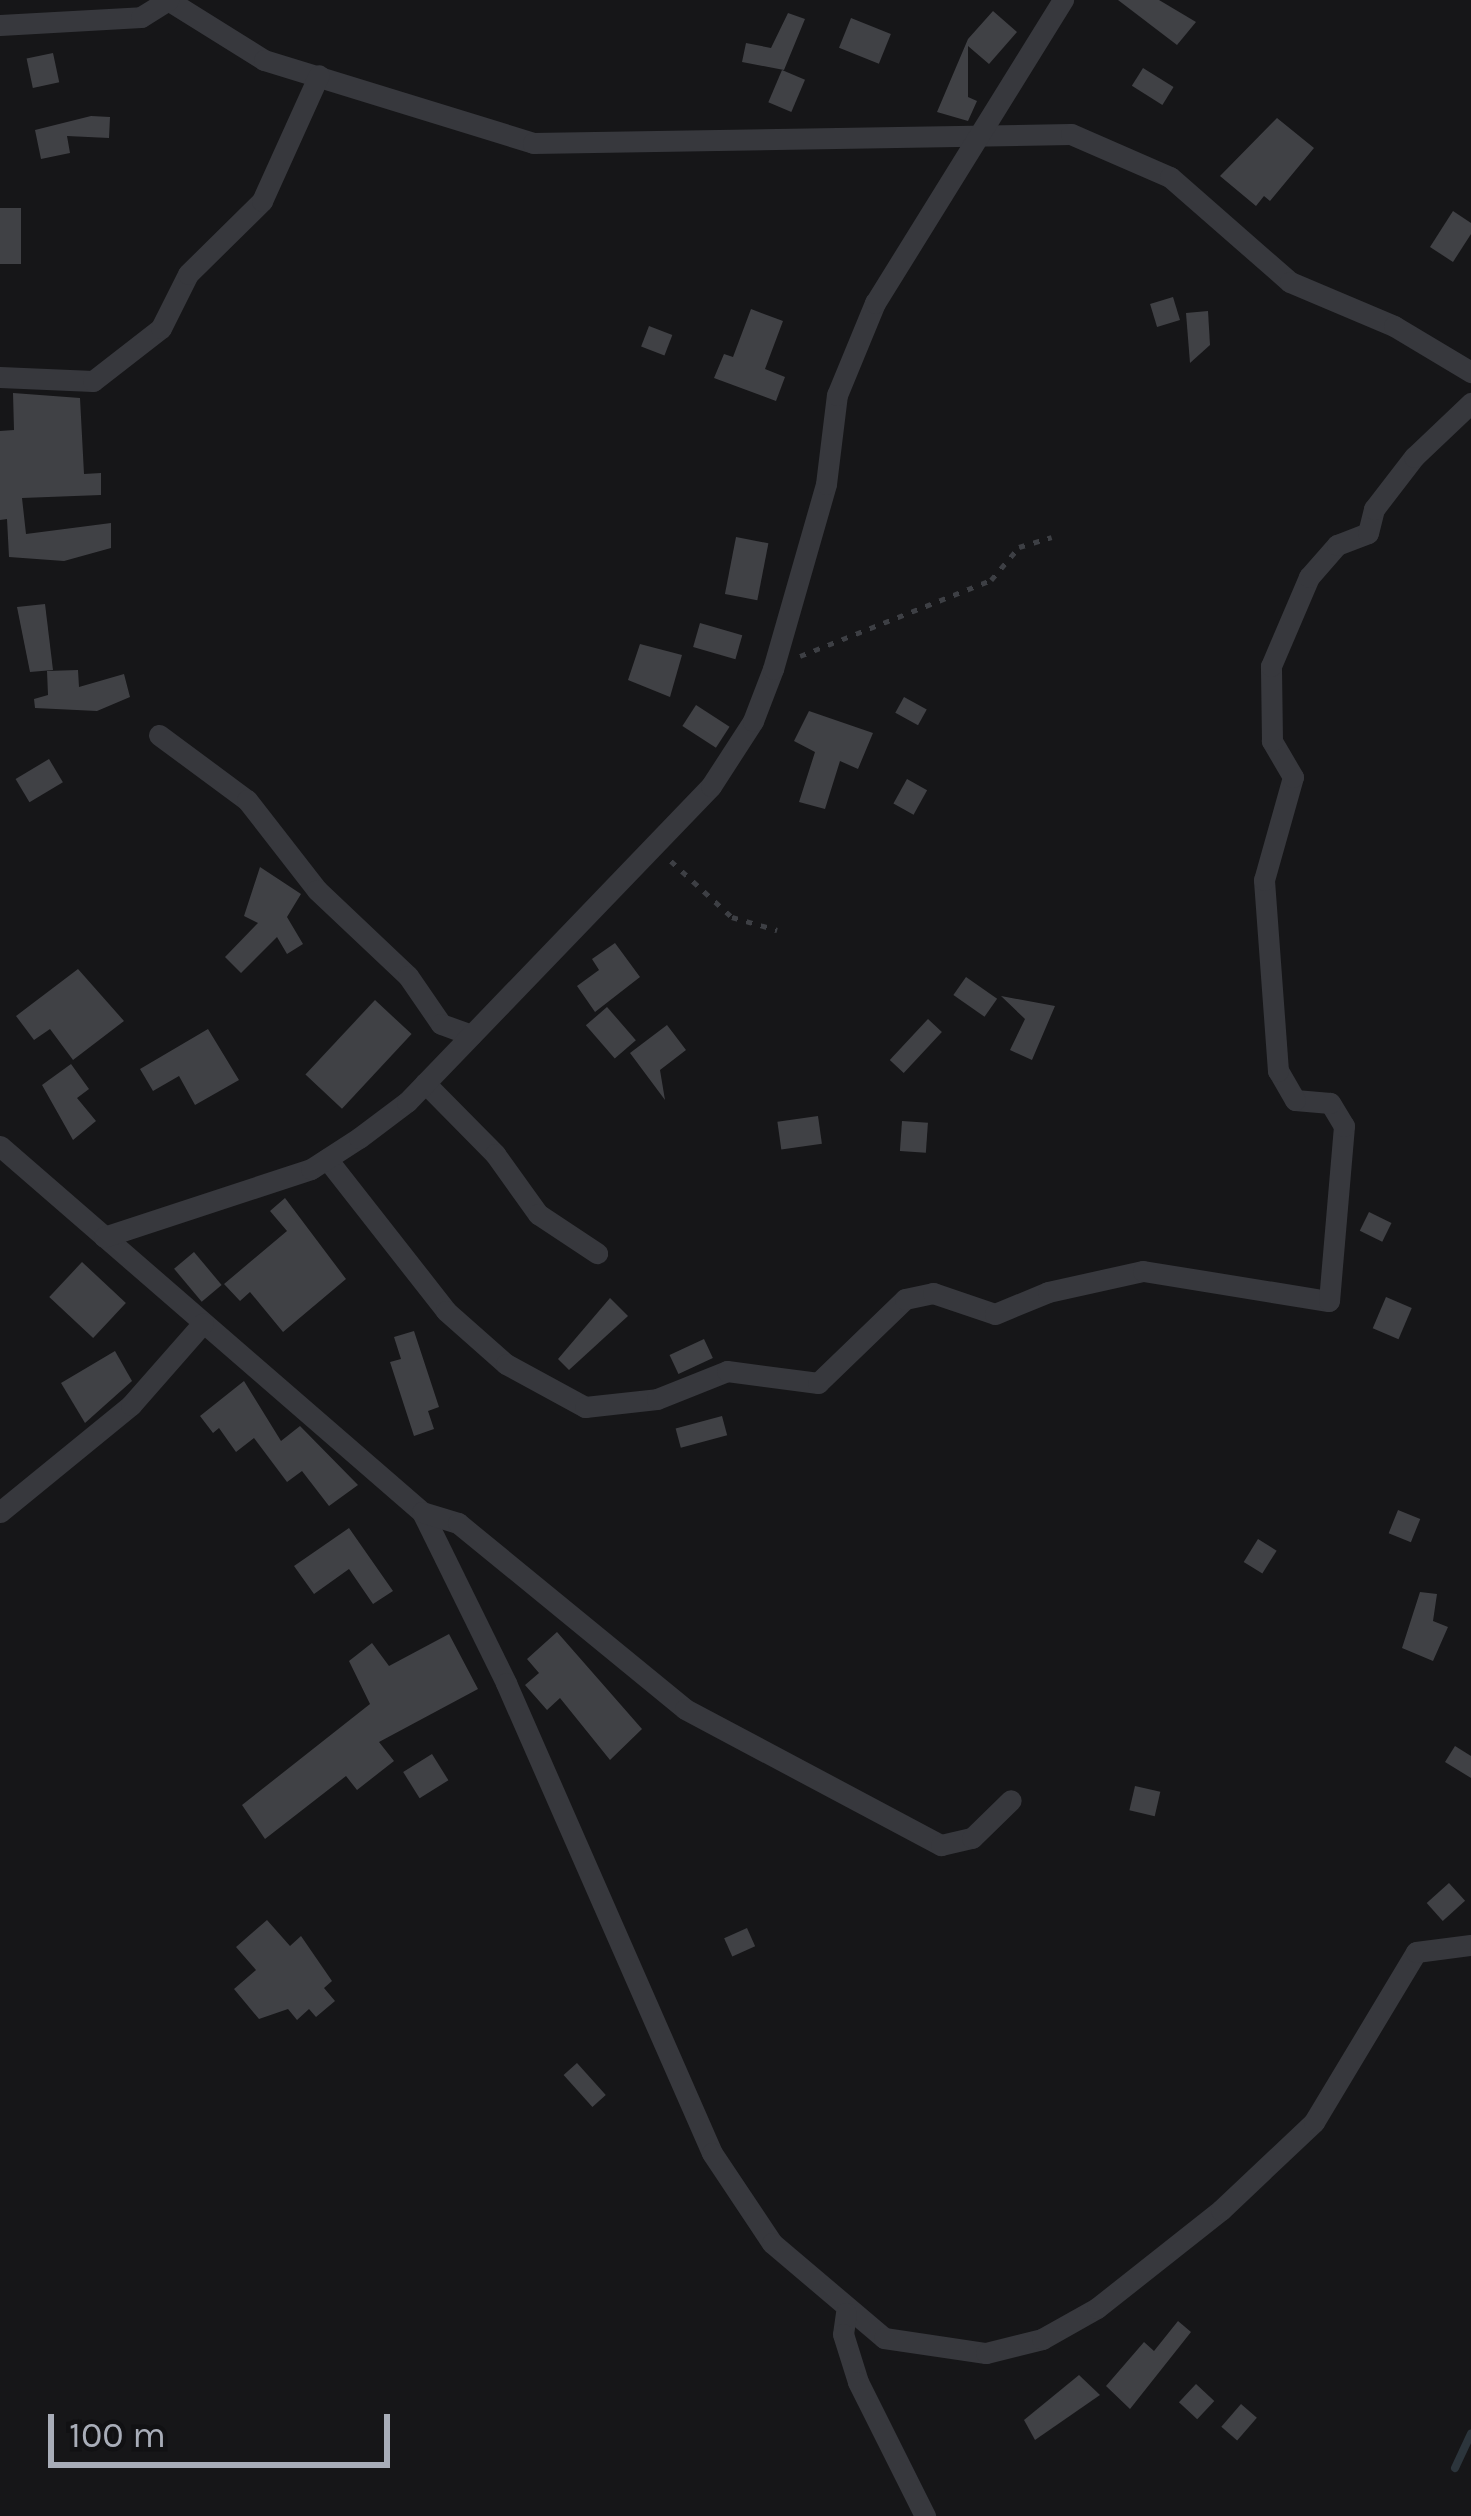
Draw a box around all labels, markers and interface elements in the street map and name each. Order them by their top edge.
scale bar [54,2390,396,2464]
text: 100 m [69,2414,166,2456]

